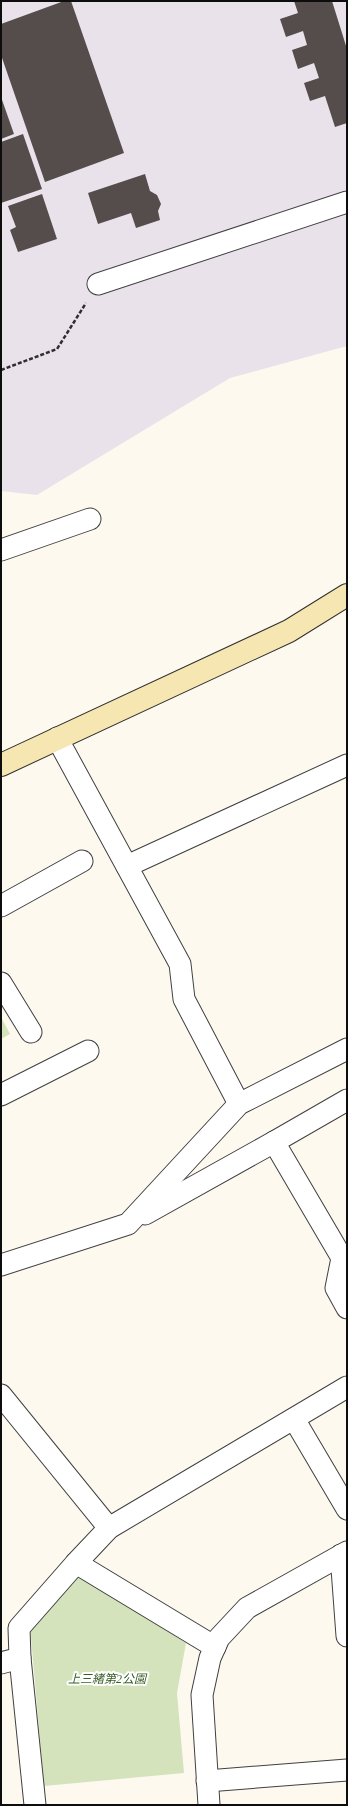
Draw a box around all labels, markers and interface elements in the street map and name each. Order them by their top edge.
park label: 上三緒第2公園 [68,1672,148,1686]

